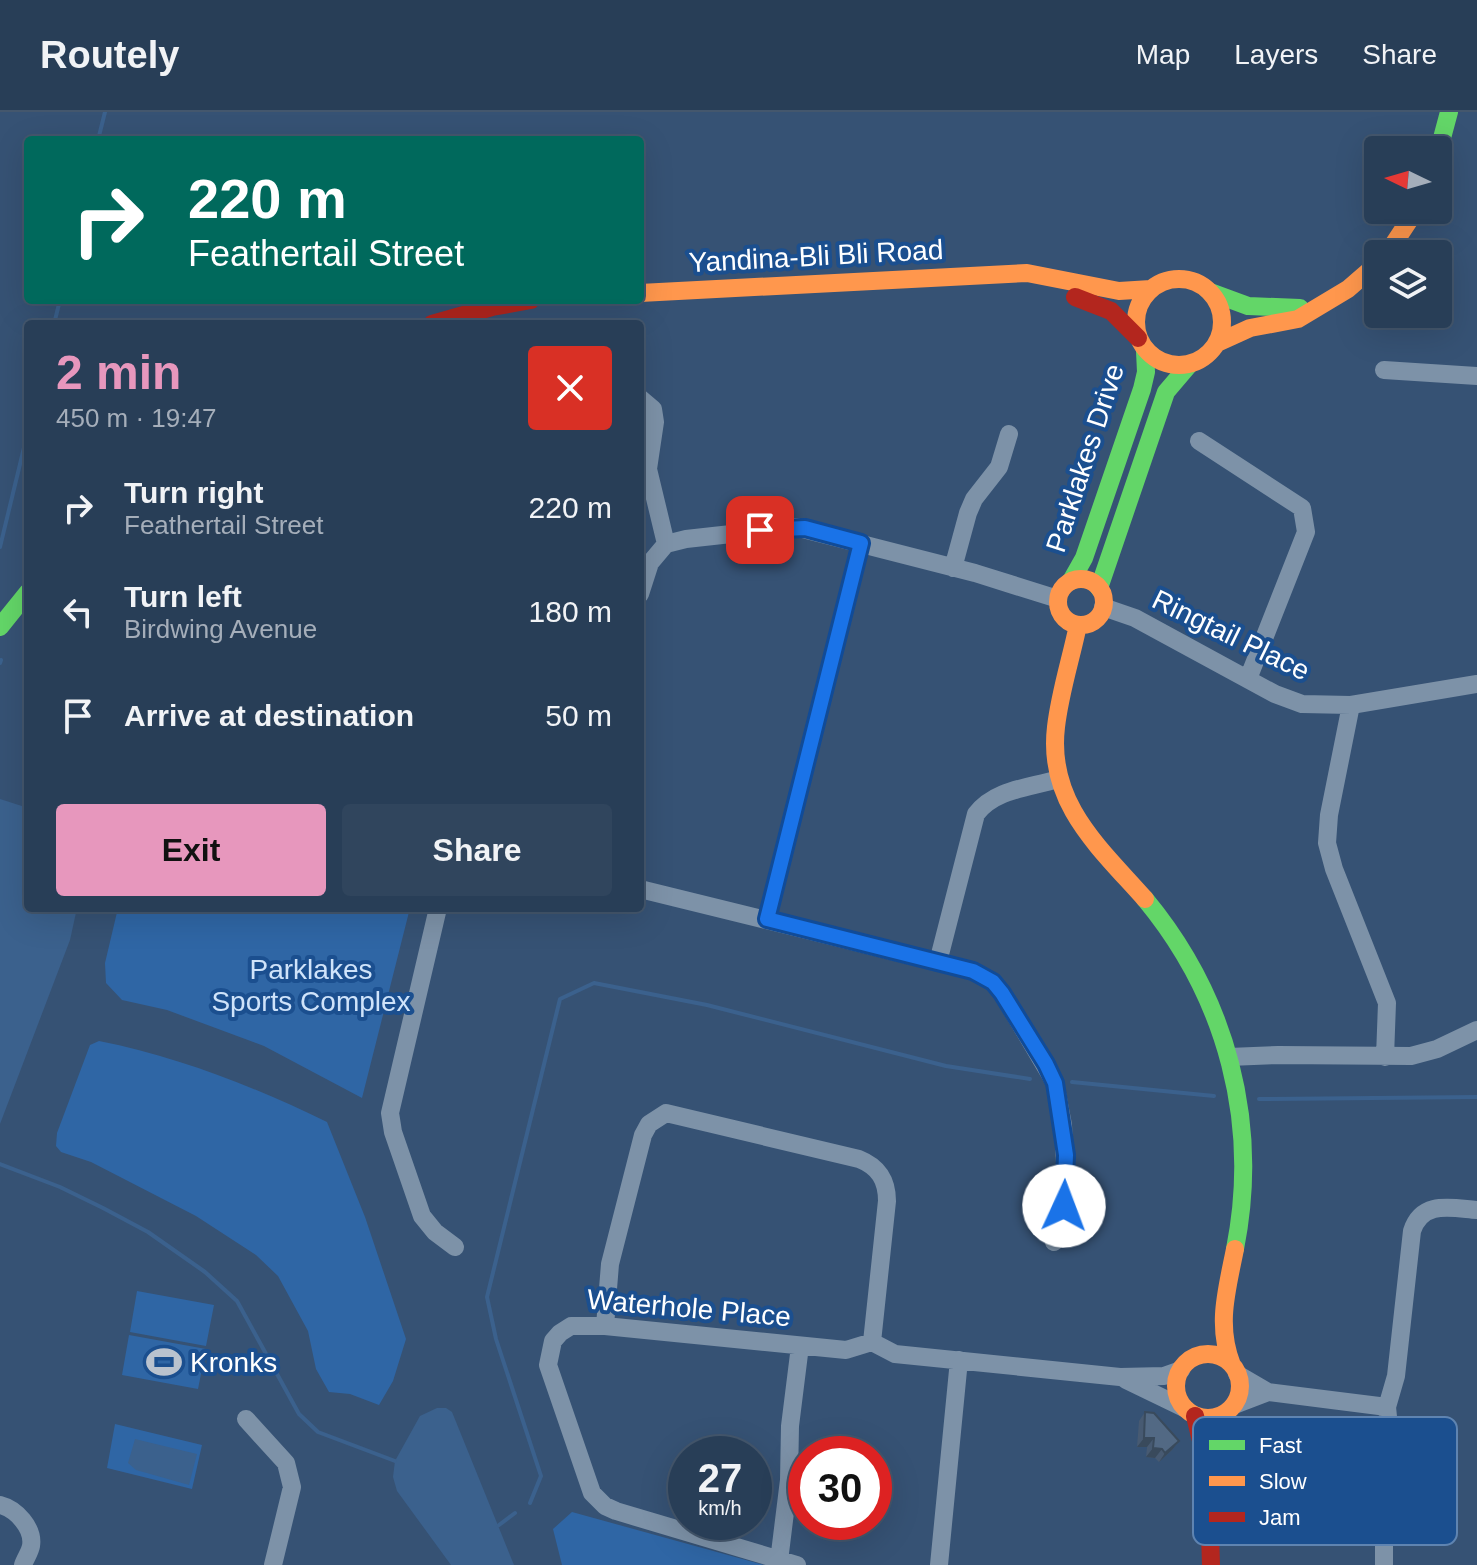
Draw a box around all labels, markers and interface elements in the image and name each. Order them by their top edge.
text: Routely [40,34,179,76]
text: Map [1136,39,1190,70]
text: Layers [1234,39,1318,70]
text: Share [1362,39,1437,70]
north arrow [1364,136,1452,224]
map controls [1364,136,1452,328]
text: 220 m [188,167,347,230]
icon: right [56,168,160,272]
text: Feathertail Street [188,233,464,274]
street label: Yandina-Bli Bli Road [688,234,944,278]
button: layers [1364,240,1452,328]
text: 2 min [56,346,181,399]
button: close [528,346,612,430]
street label: Parklakes Drive [1040,360,1130,556]
text: 450 m · 19:47 [56,403,216,433]
text: Turn right [124,476,263,509]
icon: right [56,486,100,530]
text: 220 m [529,491,612,524]
pin [726,496,794,564]
icon: arrive [738,508,782,552]
text: Feathertail Street [124,510,323,540]
text: Turn left [124,580,242,613]
street label: Ringtail Place [1147,584,1315,686]
icon: left [56,590,100,634]
text: 180 m [529,595,612,628]
text: Birdwing Avenue [124,614,317,644]
icon: arrive [56,694,100,738]
text: Arrive at destination [124,699,414,732]
text: 50 m [545,699,612,732]
button: Exit [56,804,326,896]
button: Share [342,804,612,896]
park label: Parklakes Sports Complex [211,954,411,1017]
position arrow [1022,1164,1106,1248]
street label: Waterhole Place [586,1284,792,1332]
sports icon: Kronks [145,1343,183,1381]
place label: Kronks [190,1347,277,1378]
legend [1193,1417,1457,1545]
text: Fast [1259,1433,1302,1458]
speed limit sign: 30 [788,1436,892,1540]
text: 27 [698,1456,742,1500]
text: Slow [1259,1469,1307,1494]
text: km/h [698,1497,742,1519]
text: Jam [1259,1505,1301,1530]

